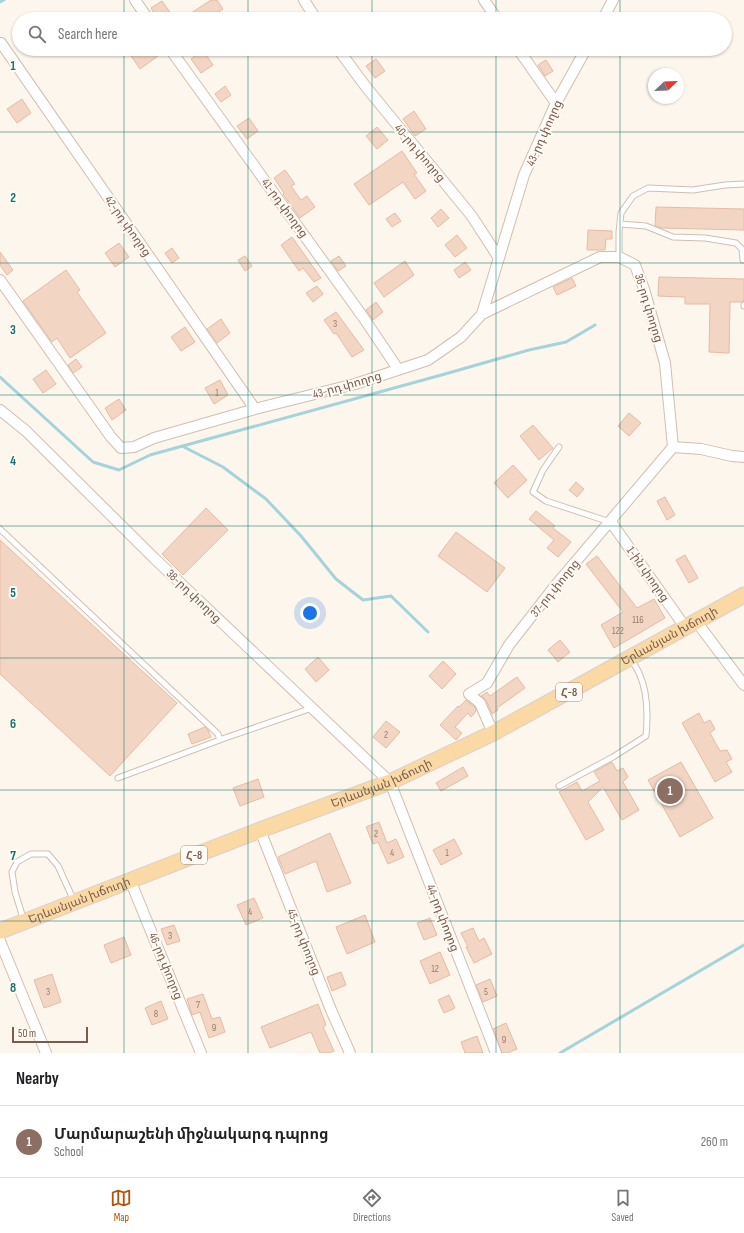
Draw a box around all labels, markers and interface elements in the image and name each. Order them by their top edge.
search box [12,12,732,56]
icon: search [26,23,48,45]
text: Search here [58,25,118,44]
text: 1 [10,58,16,74]
north arrow [648,68,684,104]
street label: 43-րդ փողոց [523,98,566,169]
street label: 40-րդ փողոց [391,121,448,185]
street label: 41-րդ փողոց [258,176,311,241]
text: 2 [10,190,16,206]
street label: 42-րդ փողոց [101,193,154,260]
street label: 36-րդ փողոց [631,272,666,344]
house number: 3 [333,318,337,330]
text: 3 [10,322,16,338]
street label: 43-րդ փողոց [311,369,383,402]
house number: 1 [215,387,219,399]
text: 4 [10,453,16,469]
street label: 1-ին փողոց [623,544,672,605]
street label: 37-րդ փողոց [528,556,583,620]
street label: 38-րդ փողոց [163,566,224,626]
text: 5 [10,585,16,601]
your location [300,603,320,623]
street label: Երևանյան խճուղի [619,604,721,669]
house number: 116 [632,614,644,626]
house number: 122 [612,625,624,637]
road number: Հ-8 [556,683,582,701]
text: 6 [10,716,16,732]
house number: 2 [384,729,388,741]
street label: Երևանյան խճուղի [329,756,435,811]
pin: 1 [657,776,683,806]
house number: 2 [374,828,378,840]
road number: Հ-8 [181,846,207,864]
house number: 4 [390,847,394,859]
house number: 1 [445,847,449,859]
text: 7 [10,848,16,864]
street label: Երևանյան խճուղի [26,874,133,927]
street label: 44-րդ փողոց [423,882,462,954]
house number: 4 [248,906,252,918]
street label: 45-րդ փողոց [283,907,324,978]
street label: 46-րդ փողոց [145,930,186,1002]
house number: 3 [168,930,172,942]
house number: 12 [431,963,439,975]
text: 8 [10,980,16,996]
house number: 3 [46,986,50,998]
house number: 5 [484,986,488,998]
house number: 7 [196,999,200,1011]
house number: 8 [154,1008,158,1020]
house number: 9 [212,1022,216,1034]
scale bar [12,1025,88,1044]
text: 50 m [18,1027,36,1040]
house number: 9 [502,1034,506,1046]
text: Nearby [16,1069,59,1089]
text: Մարմարաշենի միջնակարգ դպրոց [54,1125,329,1144]
text: 1 [26,1134,32,1150]
text: 260 m [701,1134,728,1150]
text: School [54,1144,84,1160]
tab: Map [110,1187,132,1224]
tab: Directions [353,1187,391,1224]
tab: Saved [612,1187,634,1224]

